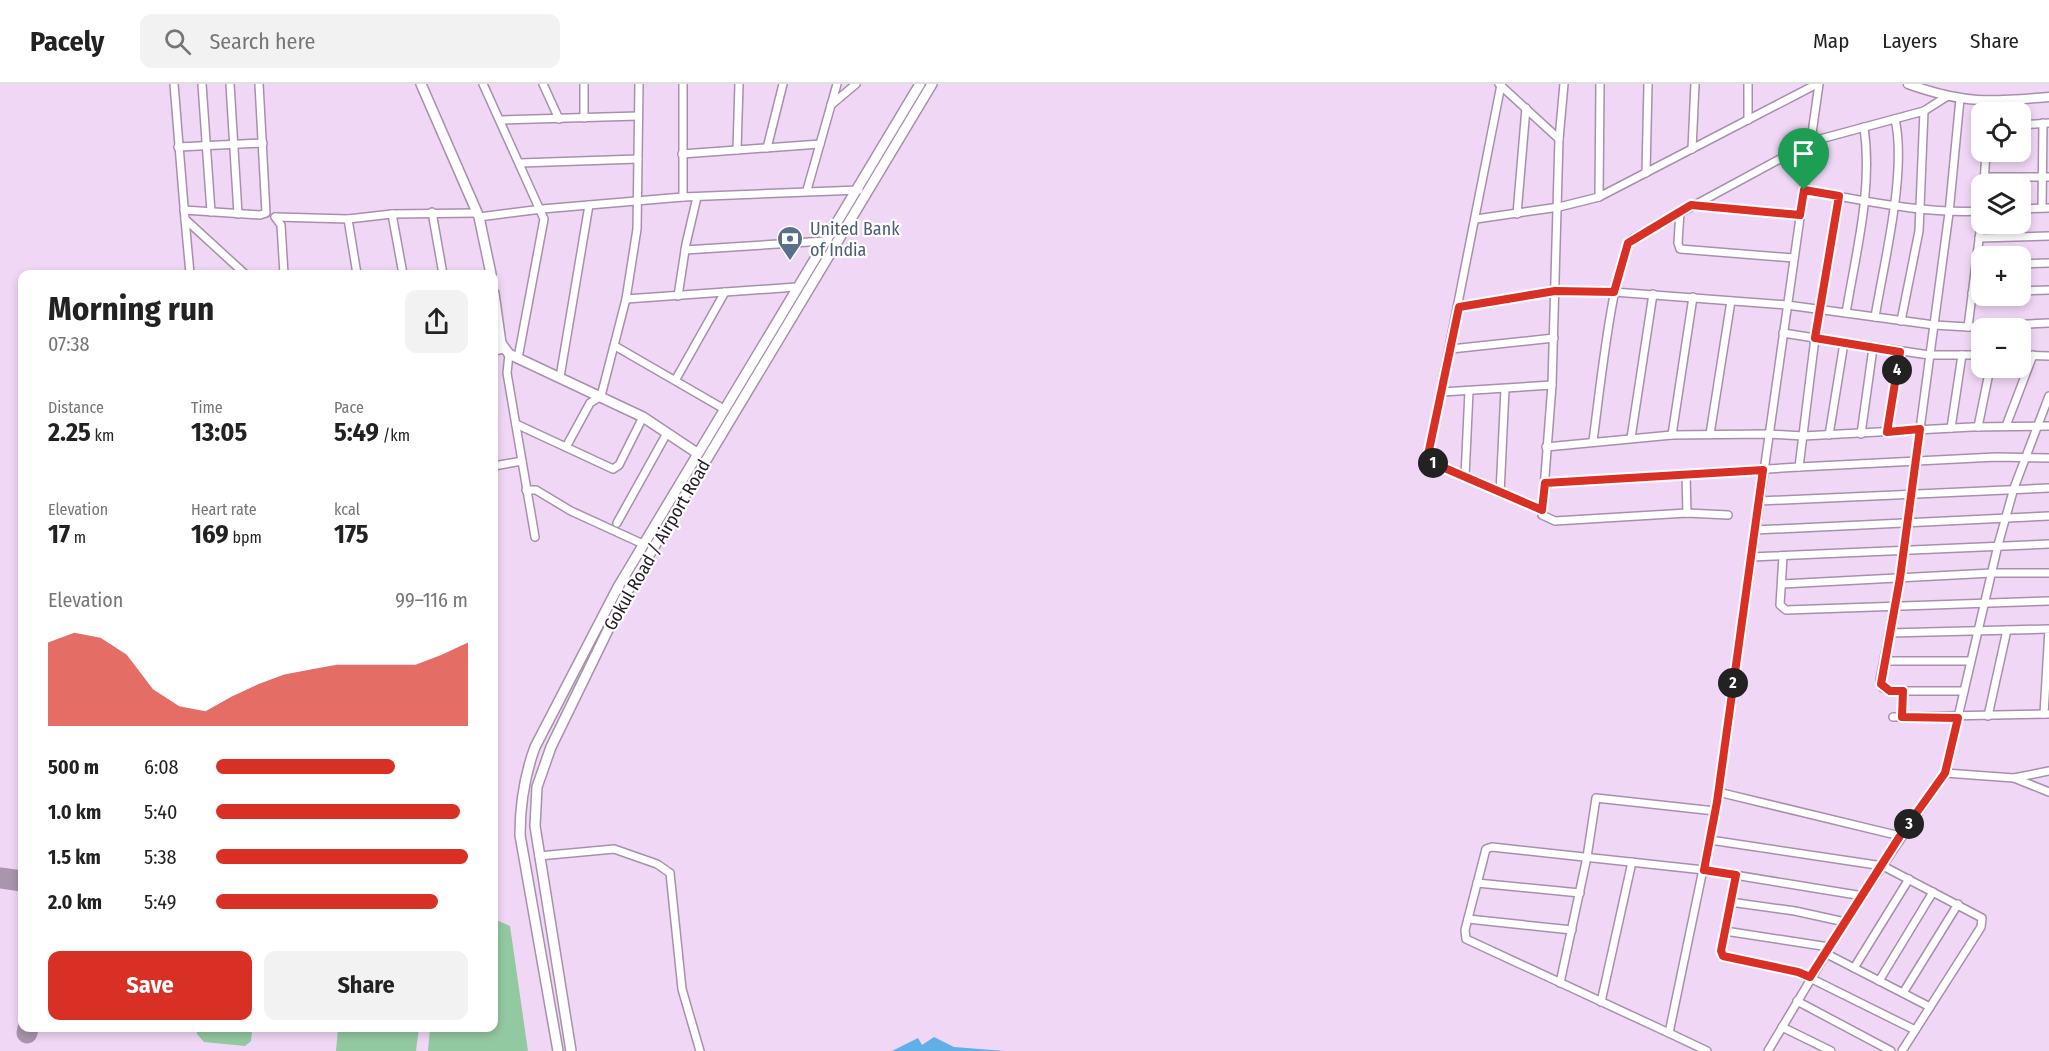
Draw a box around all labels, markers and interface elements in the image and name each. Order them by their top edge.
search box [140,14,560,68]
text: Pacely [30,25,104,58]
icon: search [161,25,194,58]
text: Search here [209,28,315,55]
text: Map [1813,28,1849,54]
text: Layers [1882,28,1937,54]
text: Share [1970,28,2019,54]
map controls [1971,102,2031,378]
button: locate [1971,102,2031,162]
pin [1778,128,1829,190]
icon: arrive [1787,137,1820,170]
button: layers [1971,174,2031,234]
place label: United Bank of India [810,218,900,261]
bank icon: United Bank of India [775,224,805,262]
button: + [1971,246,2031,306]
text: Morning run [48,289,214,329]
button: share [405,290,468,353]
button: − [1971,318,2031,378]
text: 07:38 [48,332,90,356]
pin: 4 [1882,355,1912,385]
text: 4 [1893,360,1901,379]
text: Distance [48,398,104,417]
text: Time [191,398,223,417]
text: Pace [334,398,364,417]
text: 2.25 [48,417,91,448]
text: 13:05 [191,417,247,448]
text: 5:49 [334,417,379,448]
text: km [91,426,114,445]
text: /km [379,426,410,445]
pin: 1 [1418,448,1448,478]
text: 1 [1430,453,1436,472]
street label: Gokul Road / Airport Road [599,456,715,634]
text: Elevation [48,500,108,519]
text: Heart rate [191,500,257,519]
text: kcal [334,500,360,519]
text: 17 [48,519,70,550]
text: 169 [191,519,229,550]
text: 175 [334,519,369,550]
text: m [70,528,86,547]
text: bpm [229,528,262,547]
text: Elevation [48,588,123,612]
text: 99–116 m [395,588,468,612]
pin: 2 [1718,668,1748,698]
text: 2 [1729,673,1737,692]
text: 500 m [48,755,99,779]
text: 6:08 [144,755,179,779]
text: 1.0 km [48,800,101,824]
text: 5:40 [144,800,177,824]
pin: 3 [1894,809,1924,839]
text: 3 [1905,814,1913,833]
text: 1.5 km [48,845,101,869]
text: 5:38 [144,845,177,869]
text: 2.0 km [48,890,102,914]
text: 5:49 [144,890,176,914]
button: Save [48,951,252,1020]
button: Share [264,951,468,1020]

